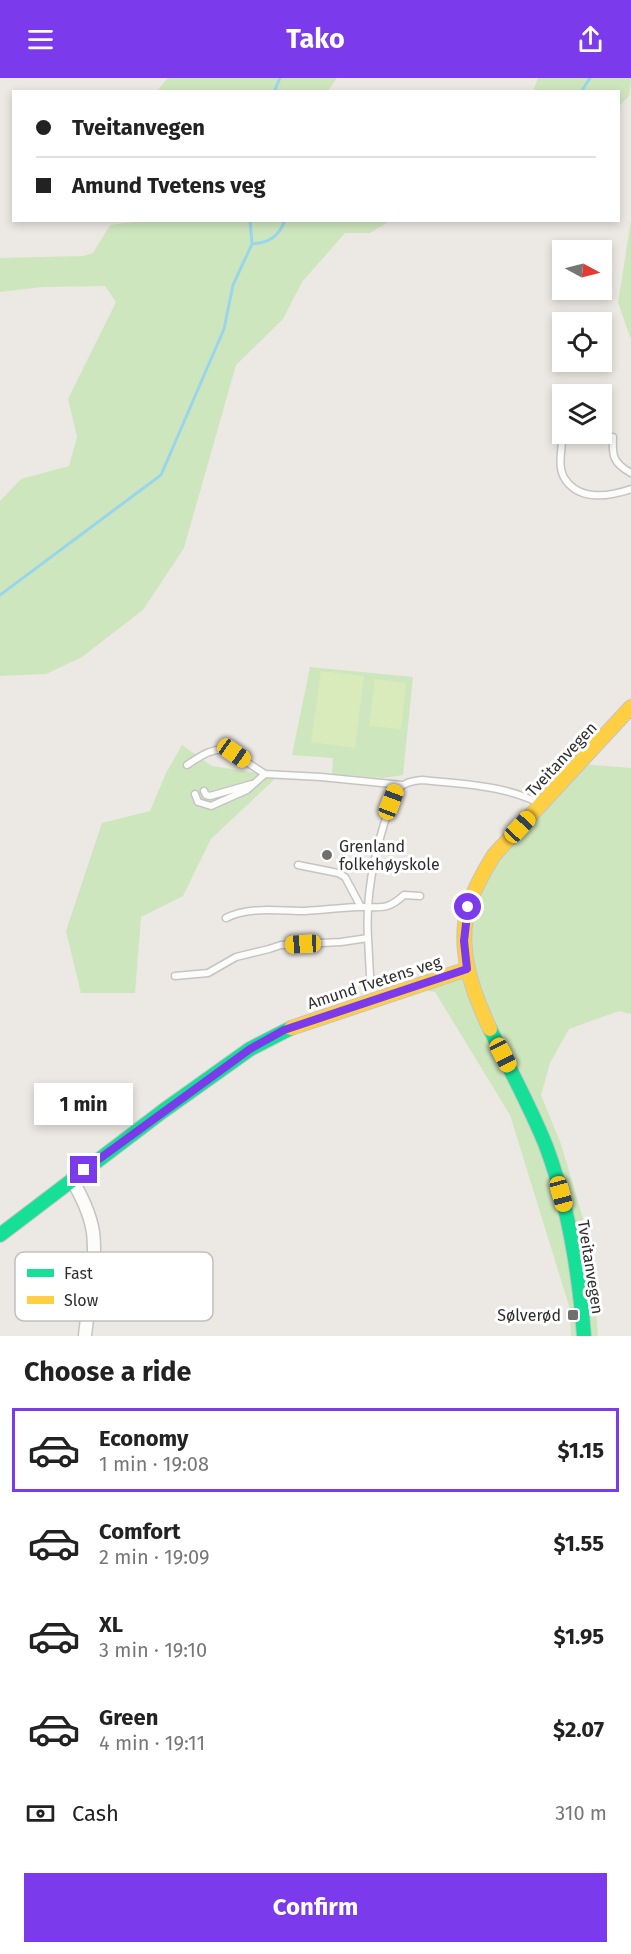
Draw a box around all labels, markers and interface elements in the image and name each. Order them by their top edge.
icon: menu [24,23,57,56]
text: Tako [286,23,345,55]
icon: share [574,23,607,56]
text: Tveitanvegen [72,114,205,141]
text: Amund Tvetens veg [72,172,266,199]
north arrow [552,240,612,300]
map controls [552,240,612,444]
button: locate [552,312,612,372]
button: layers [552,384,612,444]
street label: Tveitanvegen [522,718,601,801]
car [214,735,254,771]
car [376,782,406,822]
car [501,808,539,846]
place label: Grenland folkehøyskole [339,837,440,874]
marker: Grenland folkehøyskole [320,848,334,862]
route start [454,893,481,920]
car [285,934,321,954]
street label: Amund Tvetens veg [305,952,444,1013]
car [487,1035,519,1075]
callout: 1 min [34,1083,134,1125]
text: 1 min [59,1092,108,1116]
route end [70,1156,97,1183]
car [548,1174,574,1214]
street label: Tveitanvegen [574,1219,607,1315]
legend [15,1252,213,1321]
text: Fast [64,1264,93,1283]
text: Slow [64,1291,99,1310]
place label: Sølverød [497,1306,561,1325]
marker: Sølverød [566,1308,580,1322]
text: Choose a ride [24,1356,191,1388]
icon: car [27,1423,81,1477]
text: Economy [99,1425,188,1452]
text: $1.15 [557,1437,604,1464]
text: 1 min · 19:08 [99,1452,209,1476]
icon: car [27,1516,81,1570]
text: Comfort [99,1518,180,1545]
text: $1.55 [554,1530,604,1557]
text: 2 min · 19:09 [99,1545,210,1569]
icon: car [27,1609,81,1663]
text: XL [99,1611,123,1638]
text: $1.95 [554,1623,604,1650]
text: 3 min · 19:10 [99,1638,207,1662]
icon: car [27,1702,81,1756]
text: Green [99,1704,158,1731]
text: $2.07 [553,1716,604,1743]
text: 4 min · 19:11 [99,1731,205,1755]
icon: cash [24,1797,57,1830]
text: Cash [72,1800,119,1827]
text: 310 m [555,1801,607,1825]
button: Confirm [24,1873,607,1942]

